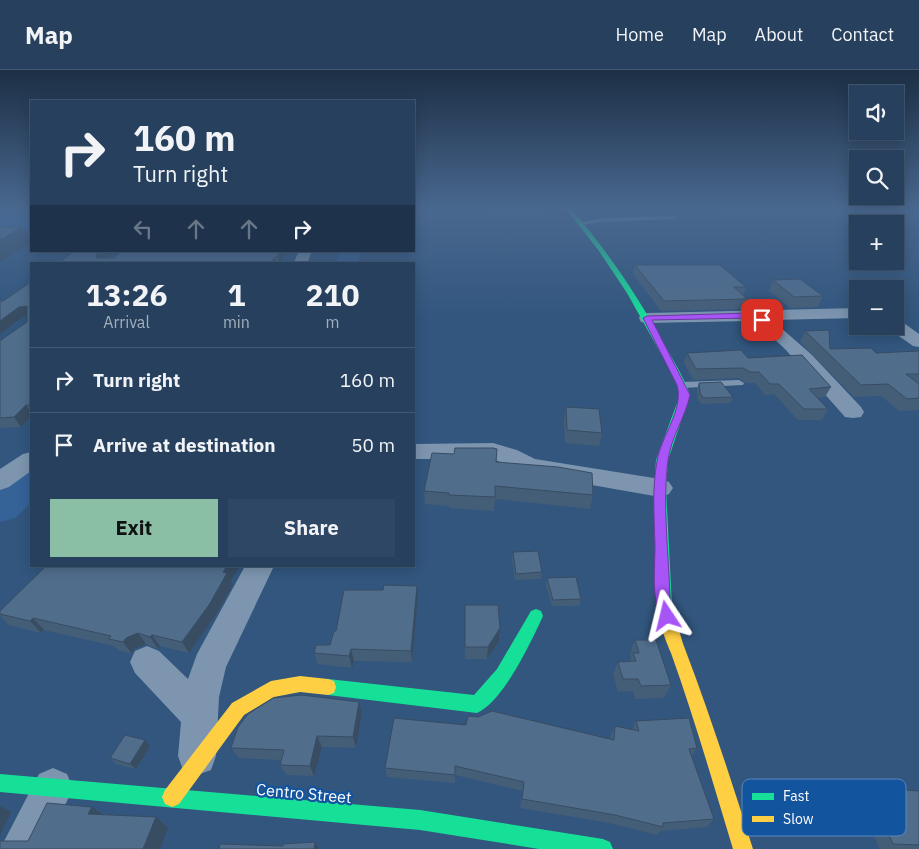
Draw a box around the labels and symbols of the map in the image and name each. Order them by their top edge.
pin [741,299,783,341]
position arrow [640,589,692,641]
street label: Centro Street [255,779,353,807]
legend [742,779,906,836]
text: Fast [783,787,809,805]
text: Slow [783,810,814,828]

